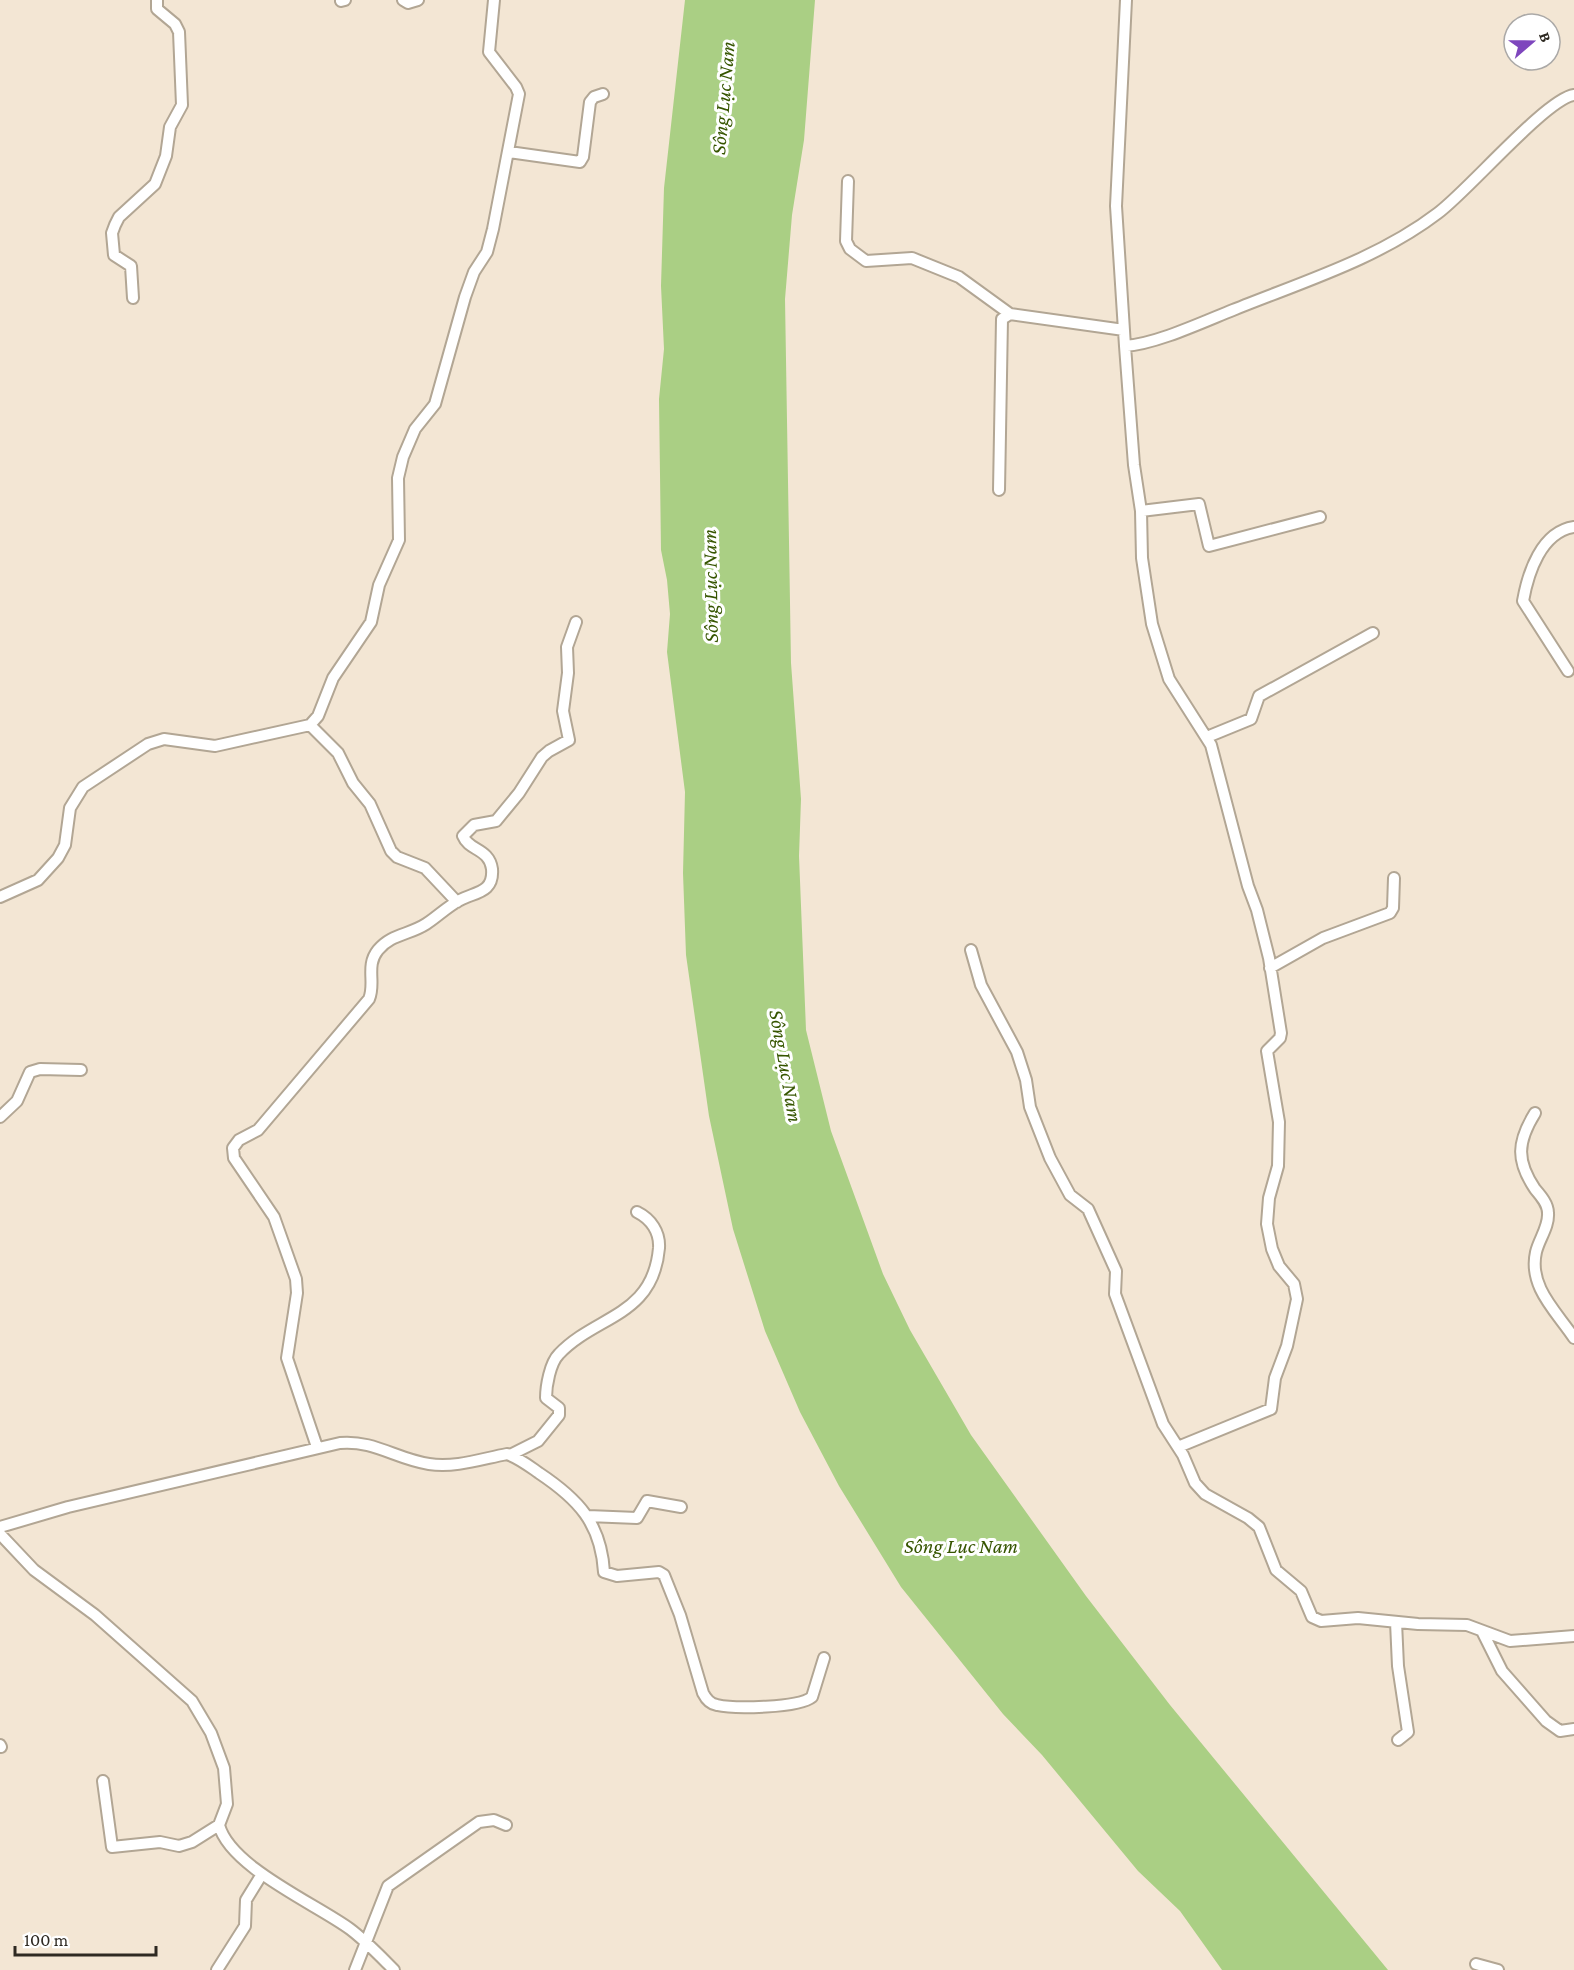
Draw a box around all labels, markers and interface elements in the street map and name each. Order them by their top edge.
north arrow [1502,12,1562,72]
text: B [1536,30,1555,44]
water label: Sông Lục Nam [706,40,740,156]
water label: Sông Lục Nam [697,529,723,643]
water label: Sông Lục Nam [764,1008,808,1124]
water label: Sông Lục Nam [904,1534,1018,1558]
scale bar [15,1919,156,1957]
text: 100 m [24,1930,69,1950]

